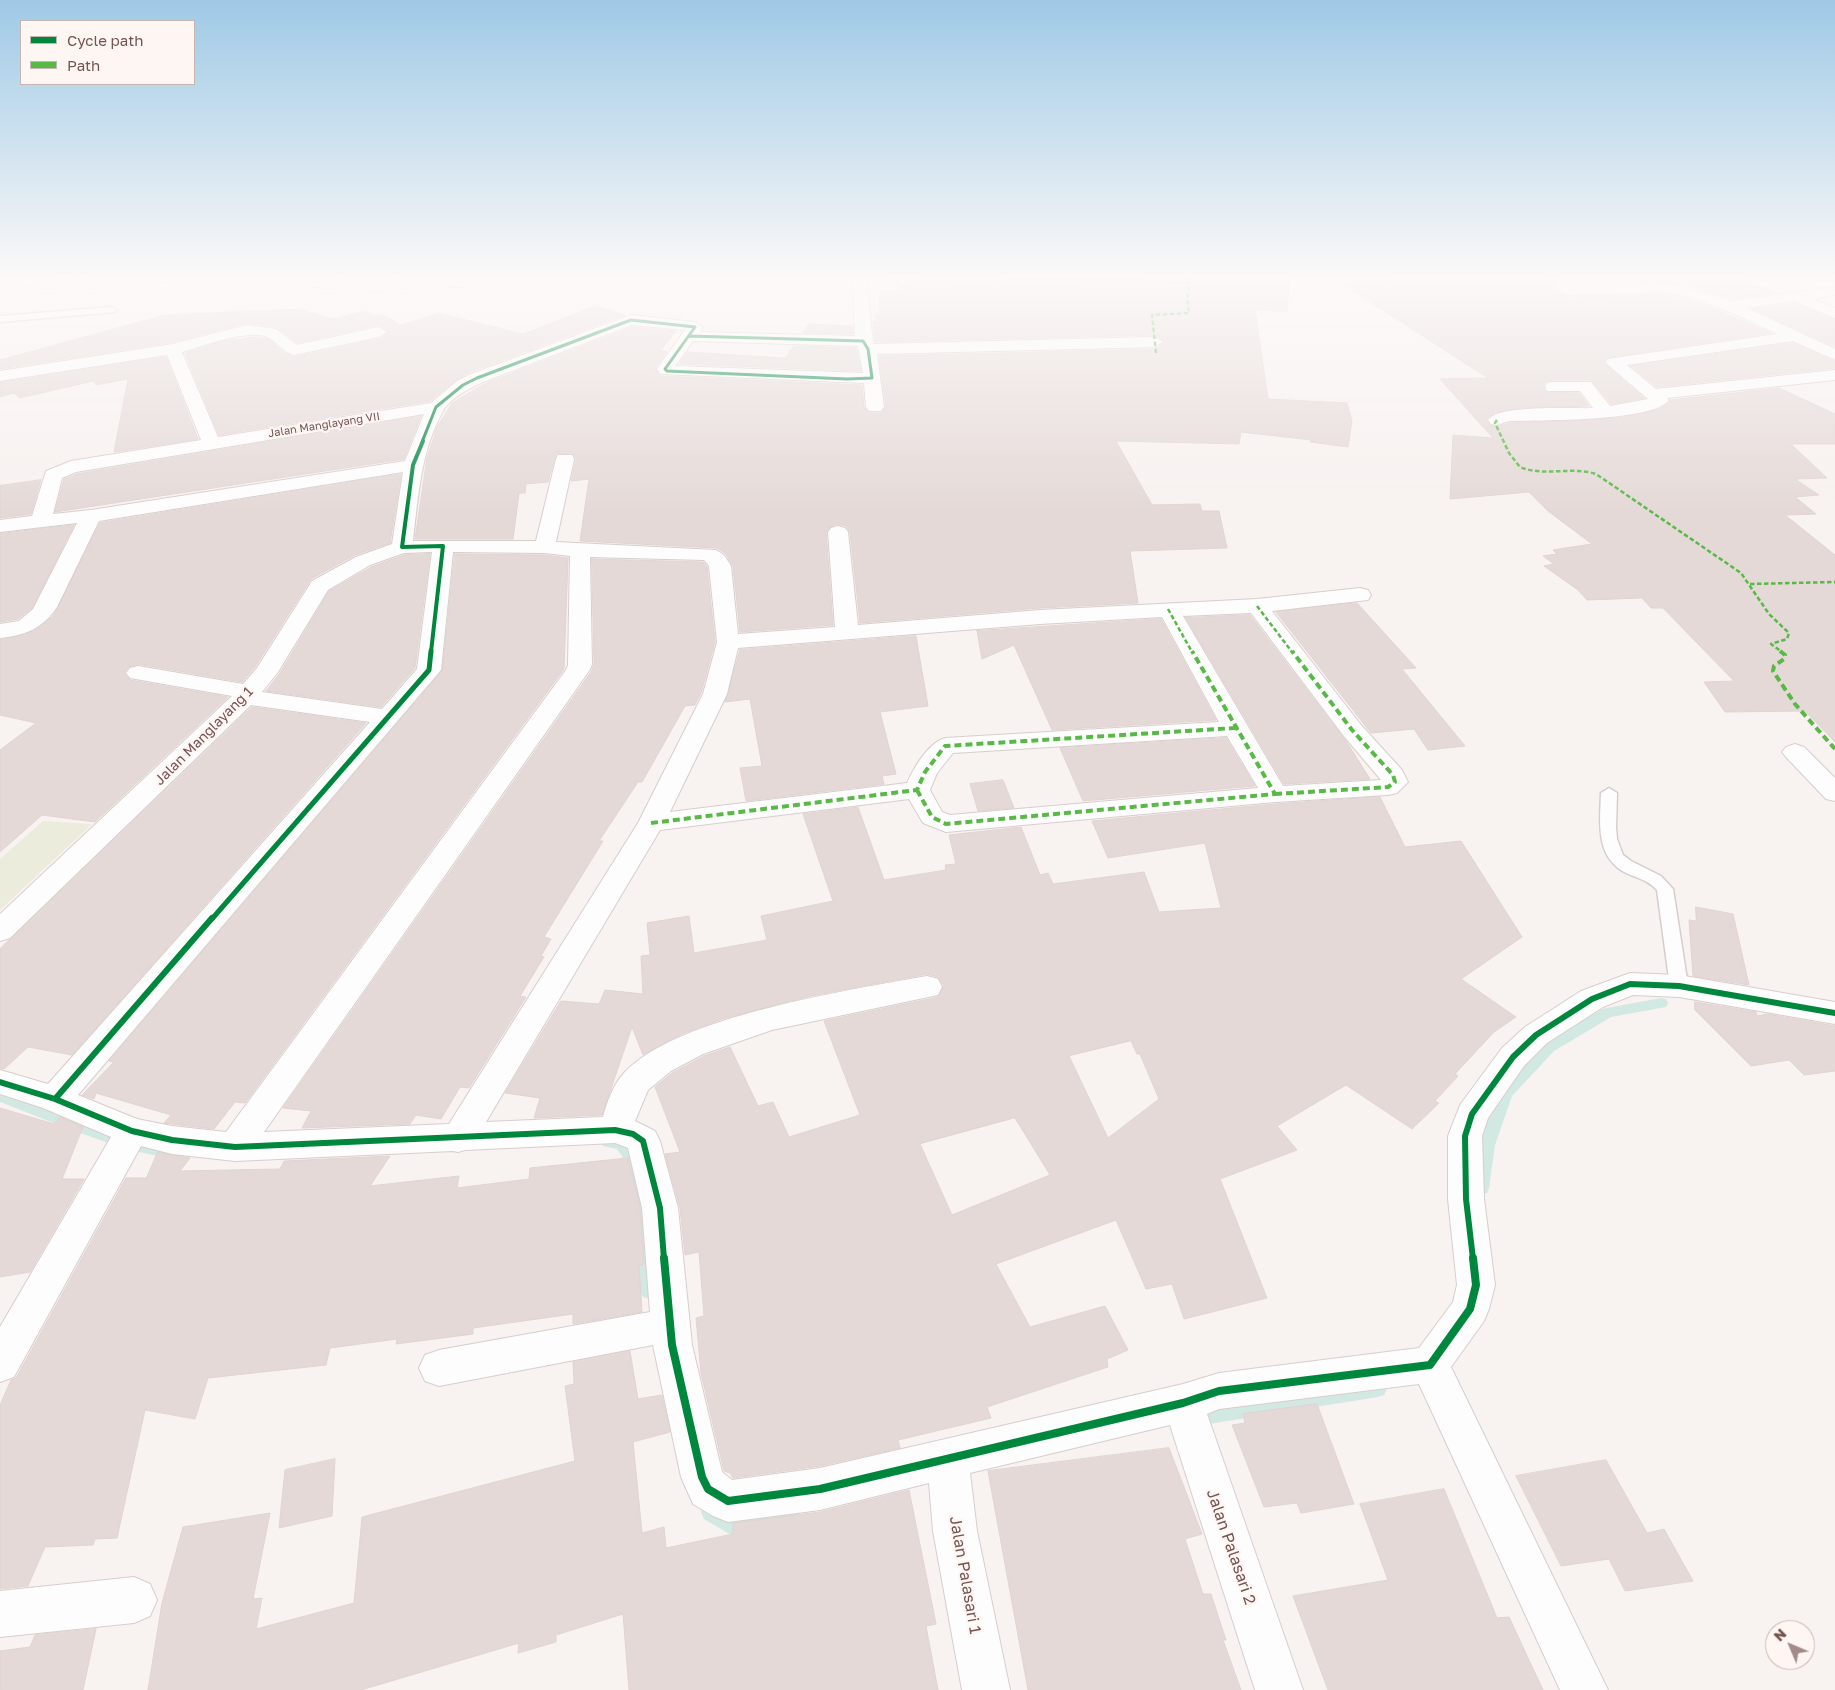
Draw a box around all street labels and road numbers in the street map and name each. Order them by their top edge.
street label: Jalan Manglayang VII [267,410,381,440]
street label: Jalan Manglayang 1 [151,683,257,789]
street label: Jalan Palasari 2 [1202,1487,1260,1607]
street label: Jalan Palasari 1 [945,1515,985,1635]

